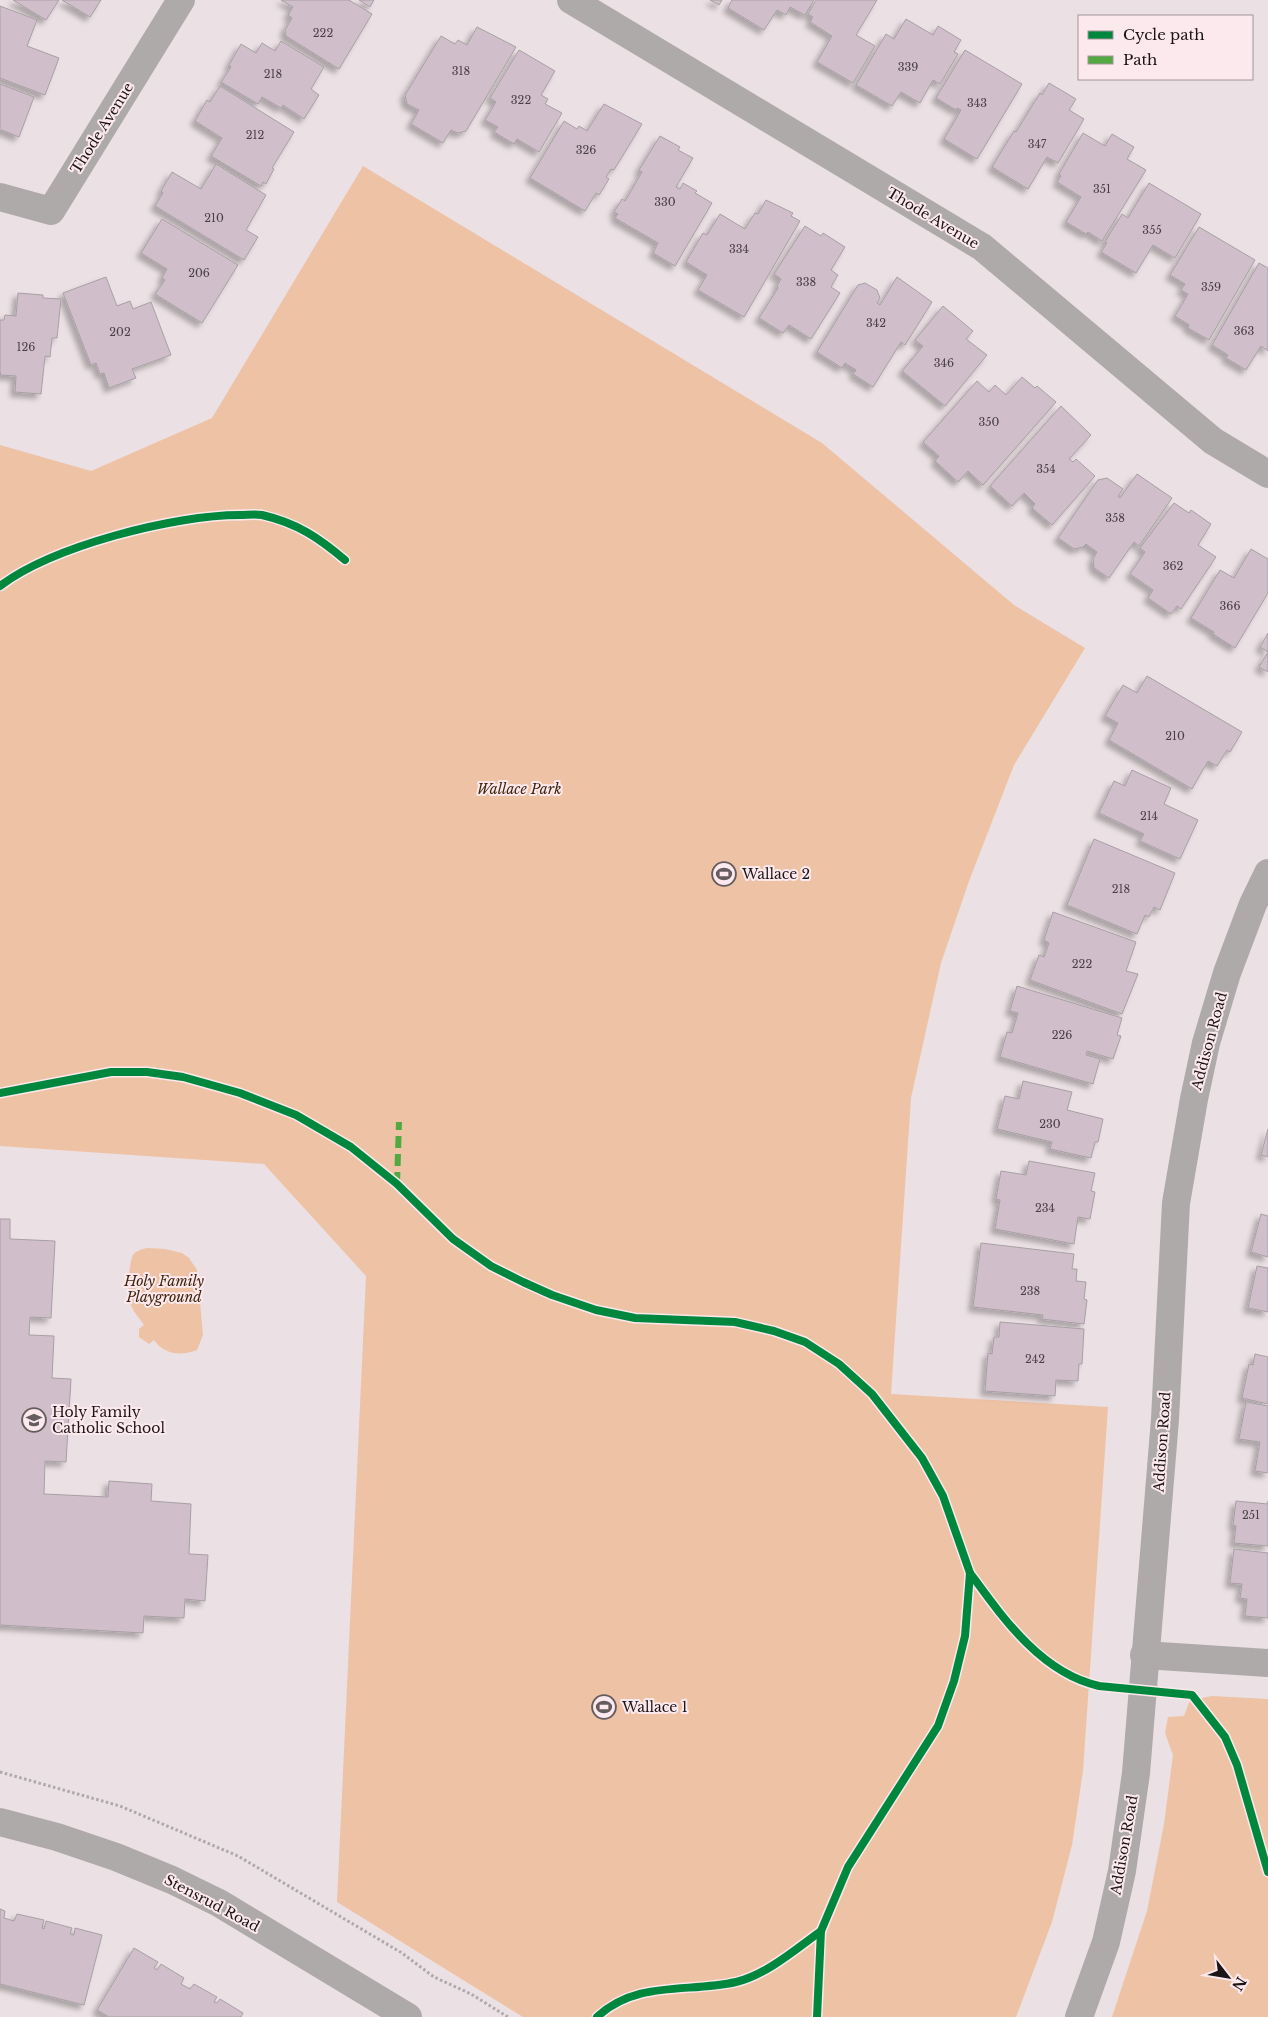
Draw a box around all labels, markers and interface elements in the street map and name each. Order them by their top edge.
legend [1078,15,1253,80]
text: Cycle path [1123,25,1205,44]
house number: 222 [313,26,333,40]
text: Path [1123,50,1157,69]
house number: 339 [898,60,918,74]
house number: 318 [452,64,470,78]
house number: 218 [264,67,282,81]
street label: Thode Avenue [67,79,137,177]
house number: 322 [511,93,531,107]
house number: 343 [967,96,987,110]
house number: 212 [246,128,264,142]
house number: 347 [1028,137,1047,151]
house number: 326 [576,143,596,157]
house number: 351 [1093,182,1111,196]
street label: Thode Avenue [884,183,982,253]
house number: 330 [654,195,676,209]
house number: 210 [204,211,224,225]
house number: 355 [1142,223,1162,237]
house number: 334 [729,242,749,256]
house number: 206 [188,266,210,280]
house number: 338 [796,275,816,289]
house number: 359 [1201,280,1221,294]
house number: 342 [866,316,886,330]
house number: 363 [1234,324,1255,338]
house number: 202 [109,325,131,339]
house number: 126 [17,340,35,354]
house number: 346 [934,356,954,370]
house number: 350 [979,415,1000,429]
house number: 354 [1036,462,1056,476]
house number: 358 [1105,511,1125,525]
house number: 362 [1163,559,1184,573]
house number: 366 [1220,599,1240,613]
house number: 210 [1165,729,1185,743]
park label: Wallace Park [477,780,561,798]
house number: 214 [1140,809,1158,823]
sports icon: Wallace 2 [711,861,737,887]
place label: Wallace 2 [741,865,810,883]
house number: 218 [1112,882,1130,896]
house number: 222 [1072,957,1092,971]
street label: Addison Road [1187,990,1231,1093]
house number: 226 [1052,1028,1072,1042]
house number: 230 [1039,1117,1061,1131]
house number: 234 [1035,1201,1055,1215]
park label: Holy Family Playground [123,1272,205,1306]
house number: 238 [1020,1284,1040,1298]
house number: 242 [1025,1352,1045,1366]
street label: Addison Road [1149,1391,1175,1494]
place label: Holy Family Catholic School [52,1403,165,1437]
school or university icon: Holy Family Catholic School [21,1407,47,1433]
house number: 251 [1242,1508,1260,1522]
sports icon: Wallace 1 [591,1694,617,1720]
place label: Wallace 1 [621,1698,688,1716]
street label: Addison Road [1106,1793,1142,1897]
street label: Stensrud Road [161,1870,263,1936]
north arrow [1203,1952,1253,2002]
text: N [1228,1973,1250,1994]

